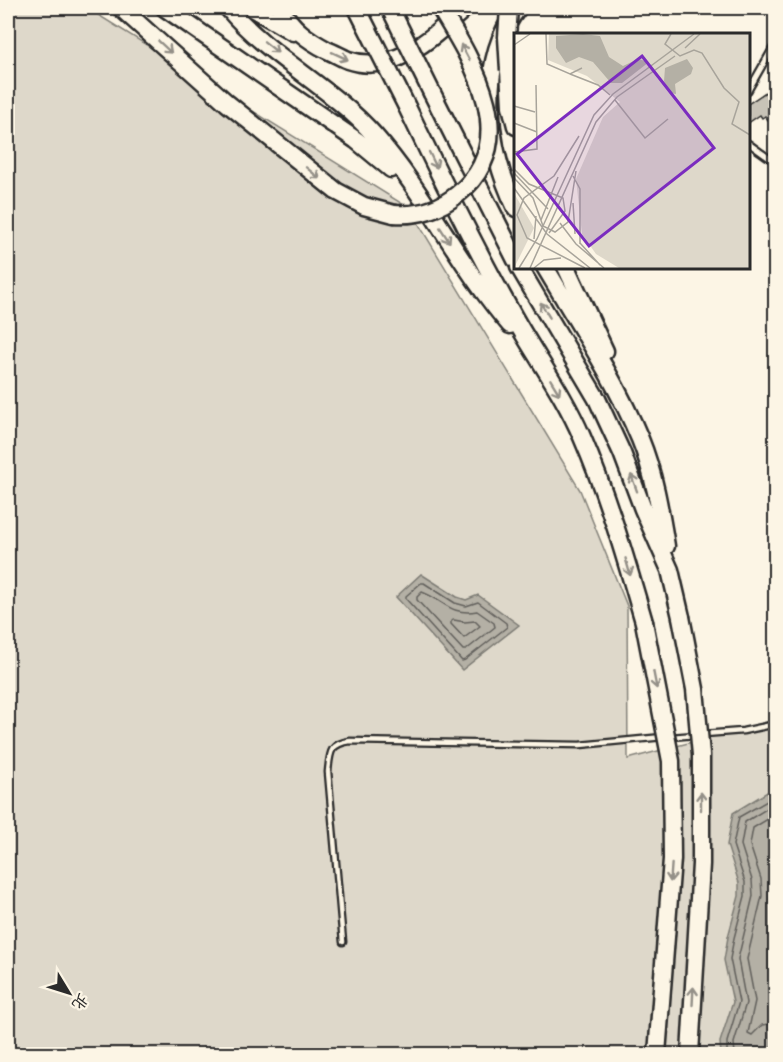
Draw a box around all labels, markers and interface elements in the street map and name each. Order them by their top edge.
inset map [514,33,750,268]
one-way arrow [157,39,172,53]
one-way arrow [262,41,278,54]
one-way arrow [459,44,471,61]
one-way arrow [331,50,349,62]
one-way arrow [427,150,439,168]
one-way arrow [305,167,321,180]
one-way arrow [439,226,451,242]
one-way arrow [539,302,551,319]
one-way arrow [550,378,562,395]
one-way arrow [627,474,638,493]
one-way arrow [623,557,634,576]
one-way arrow [650,670,661,689]
one-way arrow [695,792,707,812]
one-way arrow [665,863,676,883]
north arrow [39,963,99,1023]
one-way arrow [688,987,699,1007]
text: 北 [67,989,93,1014]

